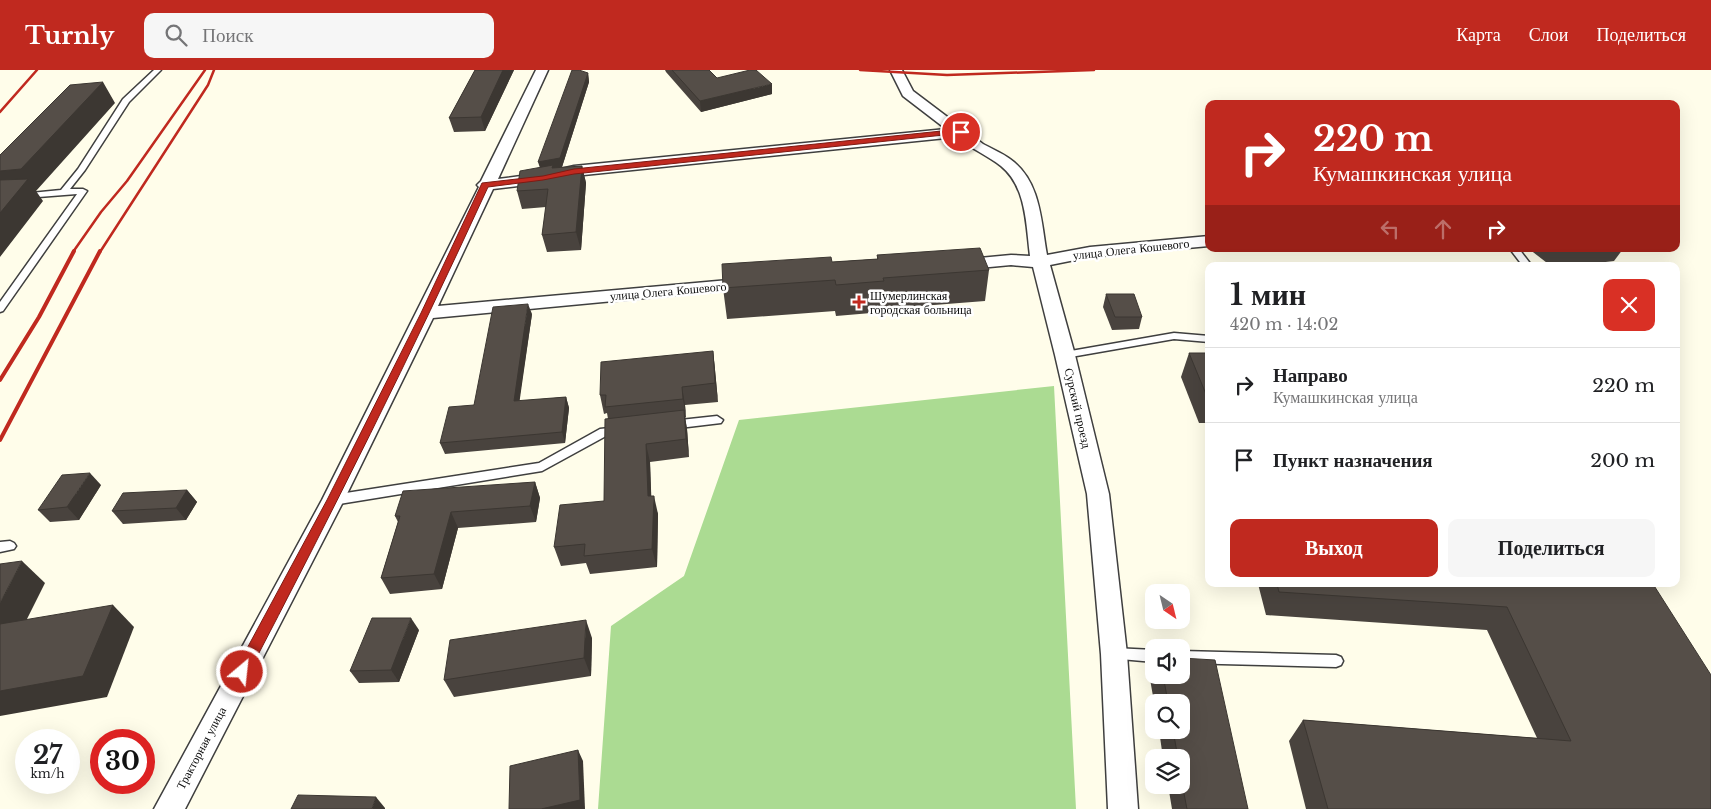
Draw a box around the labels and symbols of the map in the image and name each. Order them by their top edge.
pin [940,111,982,153]
street label: улица Олега Кошевого [1072,235,1190,263]
street label: улица Олега Кошевого [609,278,727,304]
place label: Шумерлинская городская больница [870,288,972,317]
marker: Шумерлинская городская больница [852,295,866,309]
street label: Сурский проезд [1061,366,1095,450]
north arrow [1145,584,1190,629]
position arrow [215,645,267,697]
street label: Тракторная улица [173,704,229,792]
speed limit sign: 30 [90,729,155,794]

